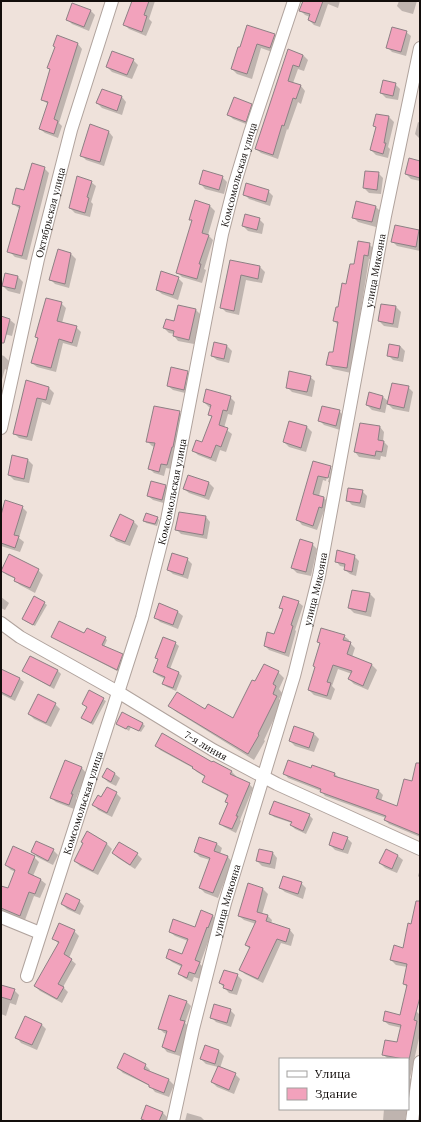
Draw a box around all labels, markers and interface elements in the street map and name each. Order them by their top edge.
street label: Комсомольская улица [218,121,260,228]
street label: Октябрьская улица [32,166,68,259]
street label: улица Микояна [362,233,388,309]
street label: Комсомольская улица [154,437,189,546]
street label: улица Микояна [300,551,330,627]
street label: 7-я линия [182,728,230,763]
street label: Комсомольская улица [60,749,105,856]
street label: улица Микояна [210,863,243,938]
legend [279,1058,409,1110]
text: Улица [314,1066,351,1081]
text: Здание [315,1086,358,1101]

